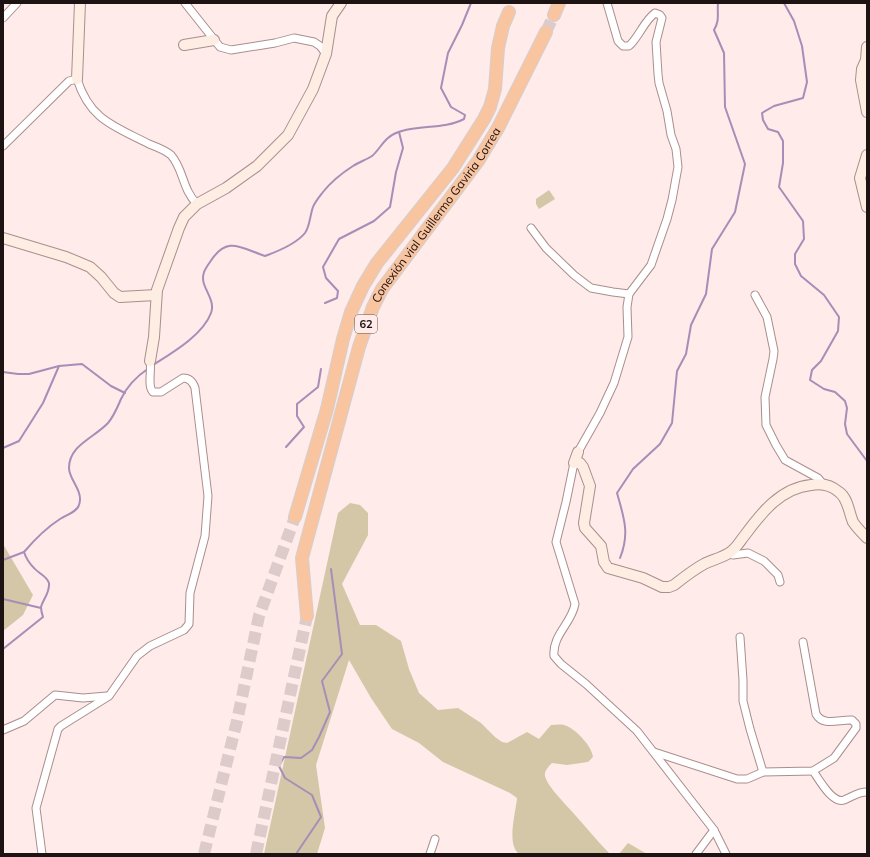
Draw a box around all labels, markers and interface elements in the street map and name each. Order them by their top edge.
street label: Conexión vial Guillermo Gaviria Correa [368,124,504,305]
road number: 62 [355,315,377,333]

